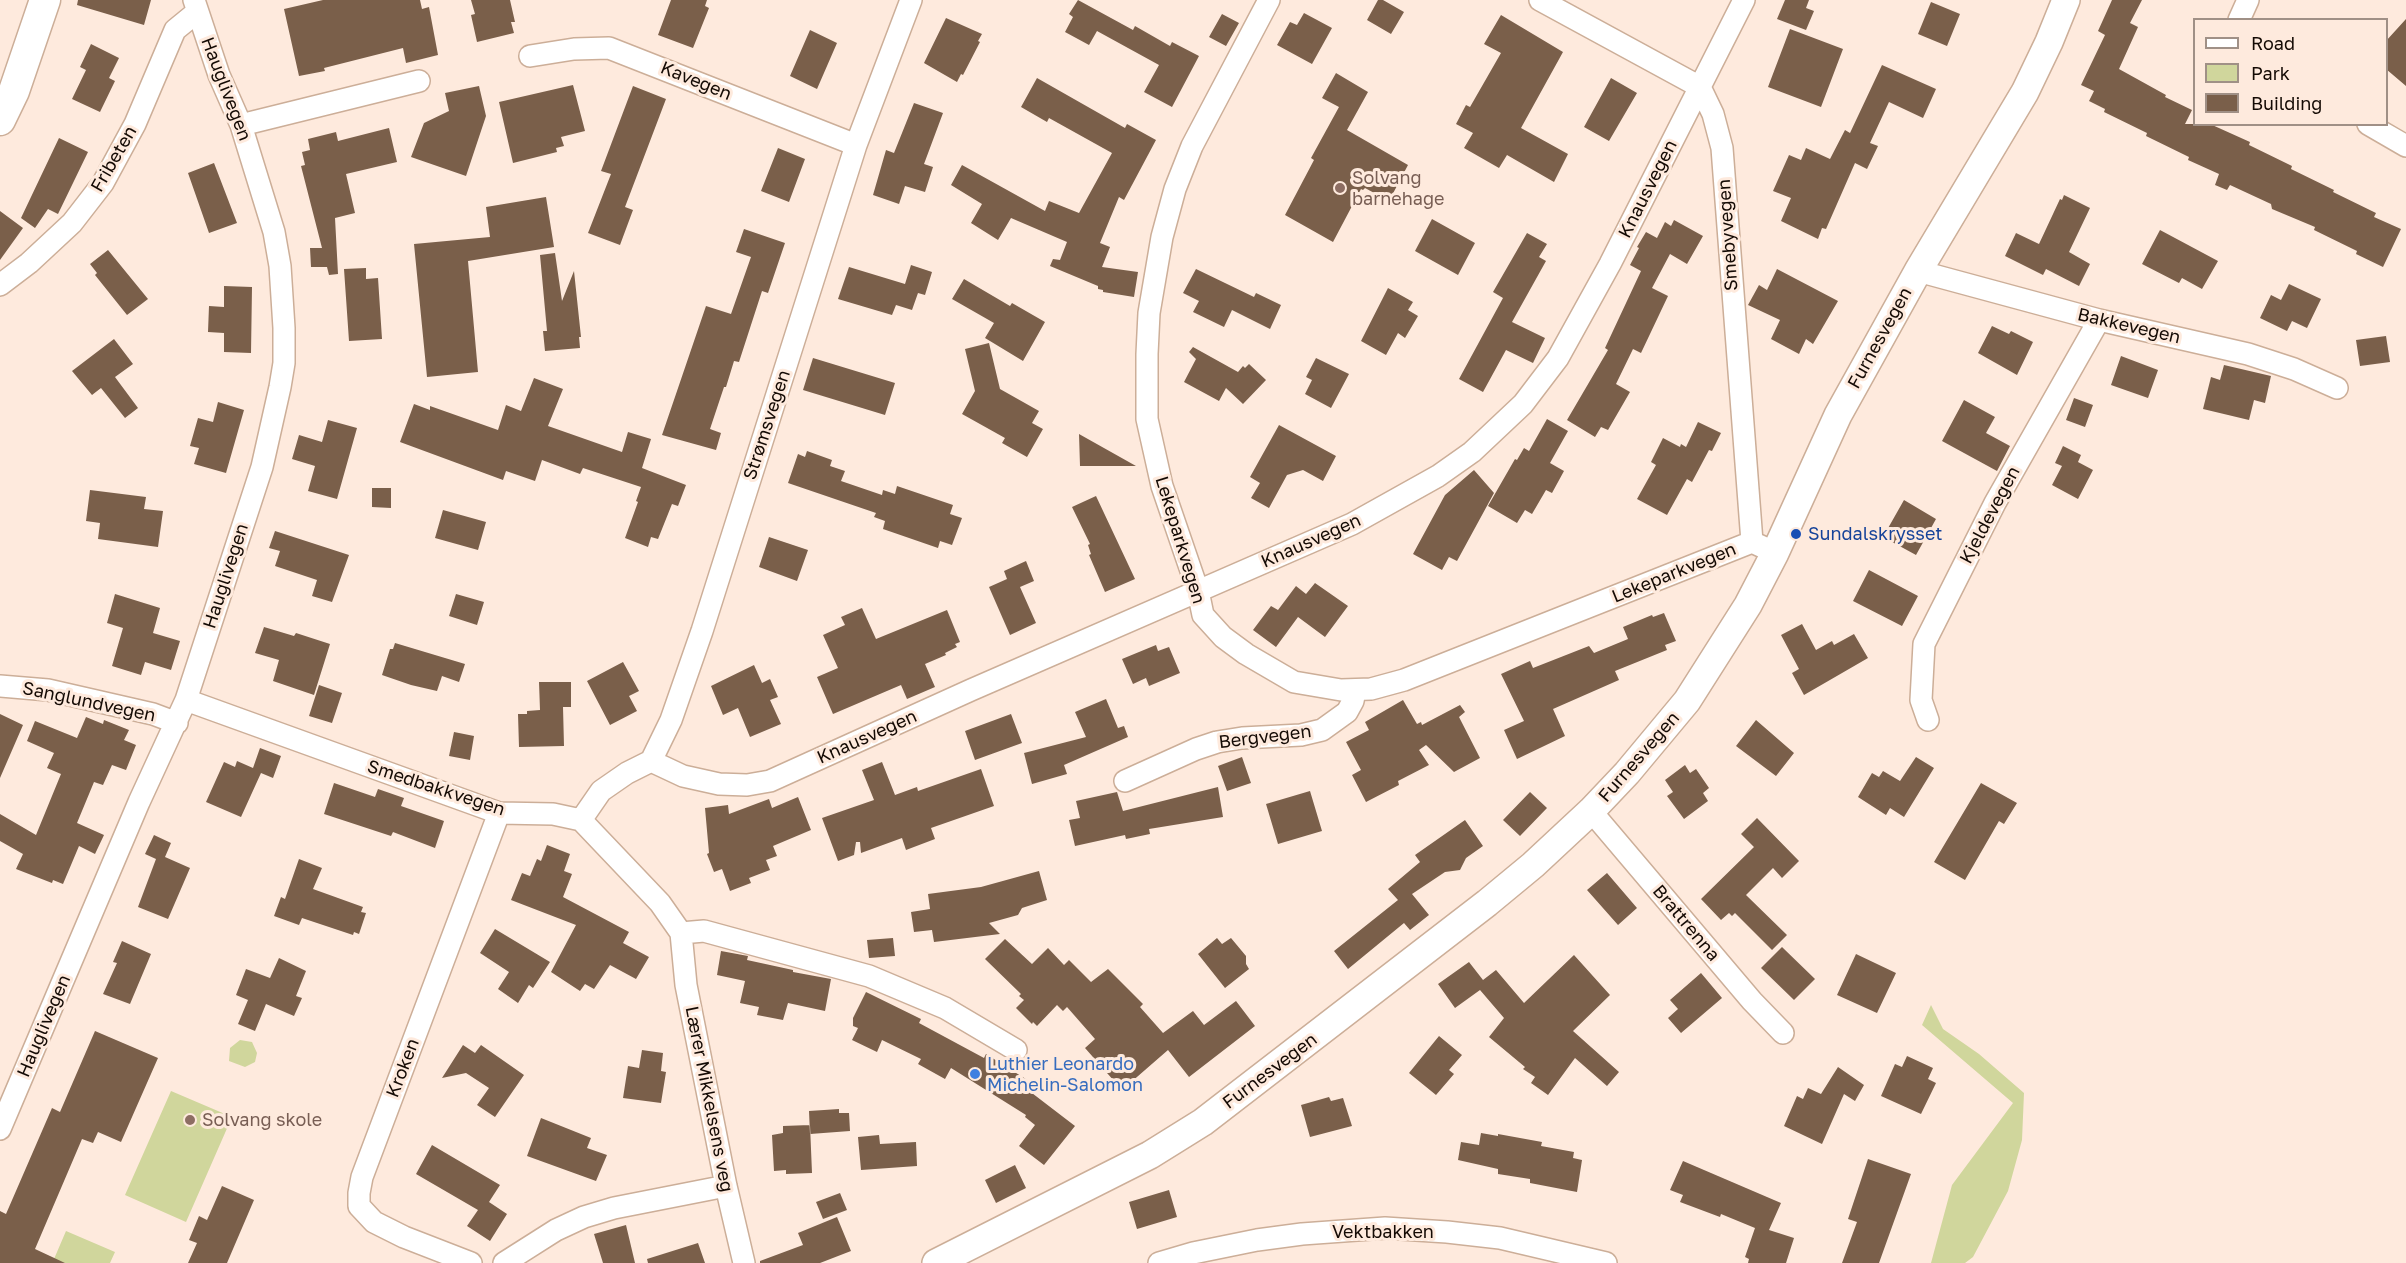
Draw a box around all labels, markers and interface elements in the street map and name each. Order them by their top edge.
legend [2193,18,2388,126]
text: Road [2251,32,2295,54]
street label: Hauglivegen [196,34,256,144]
street label: Kavegen [657,57,735,105]
text: Park [2251,62,2290,84]
text: Building [2251,92,2322,114]
street label: Fribeten [86,122,142,196]
street label: Knausvegen [1614,137,1682,241]
place label: Solvang barnehage [1352,167,1445,210]
street label: Smebyvegen [1713,178,1743,292]
marker: Solvang barnehage [1333,181,1347,195]
street label: Furnesvegen [1843,284,1917,392]
street label: Bakkevegen [2075,304,2183,348]
street label: Strømsvegen [739,367,795,483]
street label: Kjeldevegen [1955,463,2025,567]
street label: Lekeparkvegen [1150,474,1210,606]
street label: Knausvegen [1258,509,1364,573]
street label: Hauglivegen [199,521,253,631]
place label: Sundalskrysset [1808,523,1943,545]
marker: Sundalskrysset [1789,527,1803,541]
street label: Lekeparkvegen [1609,538,1739,608]
street label: Sanglundvegen [21,677,157,727]
street label: Knausvegen [814,705,920,769]
street label: Furnesvegen [1594,707,1684,807]
street label: Bergvegen [1217,721,1313,753]
street label: Smedbakkvegen [364,756,508,820]
street label: Brattrenna [1648,881,1724,965]
street label: Hauglivegen [13,972,75,1080]
street label: Lærer Mikkelsens veg [680,1004,738,1194]
street label: Furnesvegen [1219,1029,1321,1113]
street label: Kroken [382,1035,424,1101]
place label: Luthier Leonardo Michelin-Salomon [987,1053,1143,1096]
marker: Luthier Leonardo Michelin-Salomon [968,1067,982,1081]
place label: Solvang skole [202,1109,322,1131]
marker: Solvang skole [183,1113,197,1127]
street label: Vektbakken [1332,1221,1434,1243]

